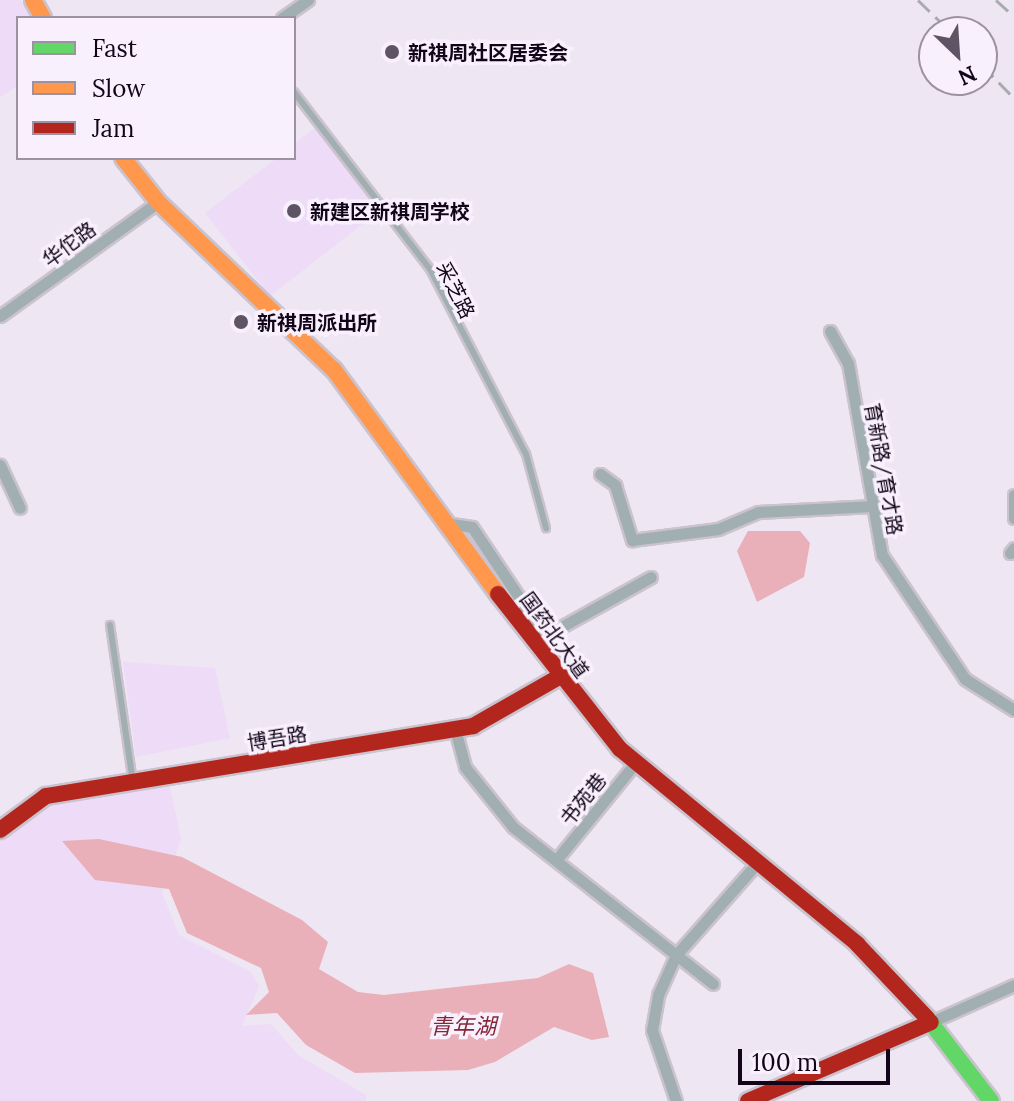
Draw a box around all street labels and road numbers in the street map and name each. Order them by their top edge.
street label: 华佗路 [38,217,100,271]
street label: 采芝路 [432,258,480,322]
street label: 育新路/育才路 [861,401,907,537]
street label: 国药北大道 [516,587,594,683]
street label: 博吾路 [245,721,309,755]
street label: 书苑巷 [555,768,611,830]

